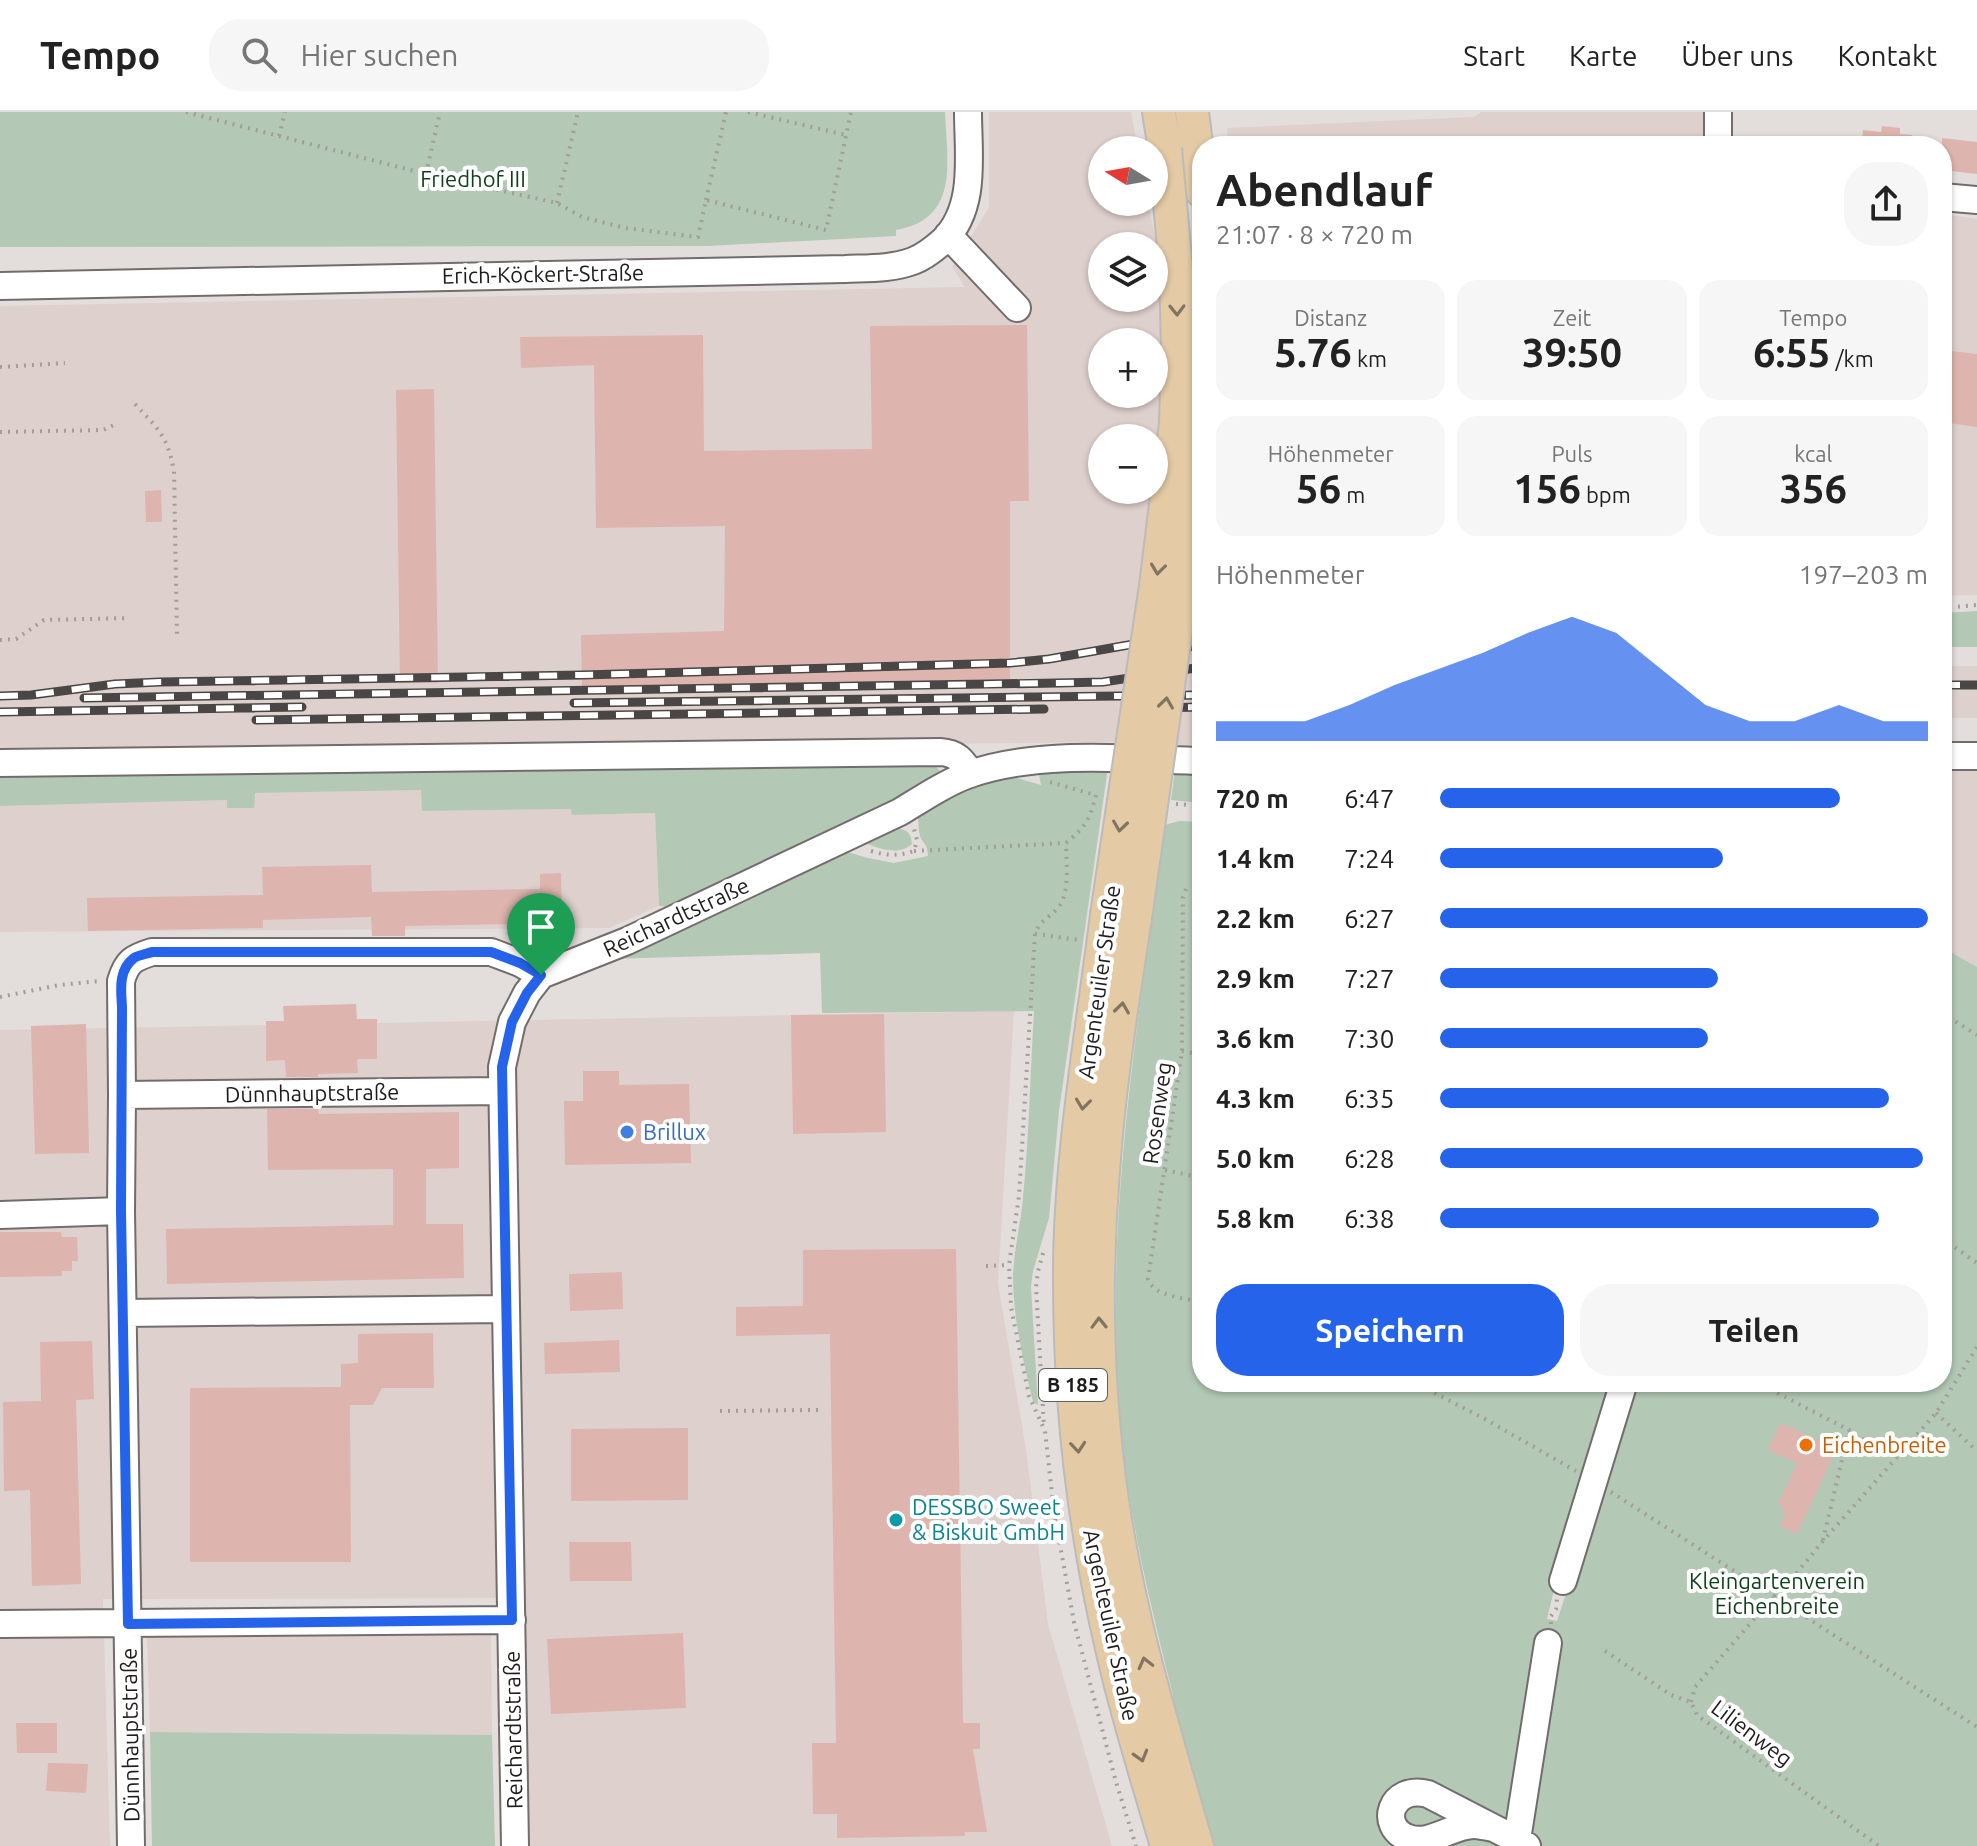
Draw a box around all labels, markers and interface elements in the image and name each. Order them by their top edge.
search box [209,19,769,91]
icon: search [237,33,281,77]
text: Tempo [40,34,161,76]
text: Hier suchen [301,38,458,72]
text: Start [1463,40,1525,71]
text: Karte [1569,40,1637,71]
text: Über uns [1681,40,1793,71]
text: Kontakt [1837,40,1937,71]
north arrow [1088,136,1168,216]
map controls [1088,136,1168,504]
button: share [1844,162,1928,246]
text: Abendlauf [1216,165,1432,214]
park label: Friedhof III [420,166,526,191]
text: 21:07 · 8 × 720 m [1216,220,1413,249]
button: layers [1088,232,1168,312]
street label: Erich-Köckert-Straße [442,259,644,288]
one-way arrow [1168,304,1186,317]
text: Distanz [1294,305,1367,330]
text: Zeit [1553,305,1591,330]
text: Tempo [1779,305,1847,330]
button: + [1088,328,1168,408]
text: 5.76 [1274,330,1352,375]
text: 39:50 [1522,330,1622,375]
text: 6:55 [1753,330,1830,375]
text: km [1352,346,1387,371]
text: /km [1830,346,1874,371]
button: − [1088,424,1168,504]
text: Höhenmeter [1268,441,1394,466]
text: Puls [1551,441,1593,466]
text: kcal [1794,441,1832,466]
text: 56 [1296,466,1341,511]
text: 156 [1513,466,1581,511]
text: 356 [1779,466,1847,511]
text: m [1341,482,1365,507]
text: bpm [1581,482,1631,507]
text: Höhenmeter [1216,560,1365,589]
text: 197–203 m [1799,560,1928,589]
one-way arrow [1150,562,1167,576]
one-way arrow [1157,696,1174,709]
text: 720 m [1216,784,1289,813]
text: 6:47 [1344,784,1394,813]
one-way arrow [1112,819,1129,833]
text: 1.4 km [1216,844,1295,873]
text: 7:24 [1344,844,1394,873]
street label: Reichardtstraße [599,872,753,961]
street label: Argenteuiler Straße [1073,884,1124,1080]
pin [507,893,575,975]
text: 2.2 km [1216,904,1295,933]
text: 6:27 [1344,904,1394,933]
icon: arrive [519,905,563,949]
text: 2.9 km [1216,964,1295,993]
text: 7:27 [1344,964,1394,993]
one-way arrow [1113,1001,1130,1015]
text: 3.6 km [1216,1024,1295,1053]
text: 7:30 [1344,1024,1394,1053]
street label: Rosenweg [1137,1060,1176,1165]
street label: Dünnhauptstraße [225,1078,399,1107]
text: 4.3 km [1216,1084,1295,1113]
text: 6:35 [1344,1084,1394,1113]
one-way arrow [1075,1097,1092,1111]
place label: Brillux [643,1119,706,1144]
marker: Brillux [618,1123,636,1141]
text: 5.0 km [1216,1144,1295,1173]
text: 6:28 [1344,1144,1394,1173]
text: 5.8 km [1216,1204,1295,1233]
text: 6:38 [1344,1204,1394,1233]
button: Speichern [1216,1284,1564,1376]
button: Teilen [1580,1284,1928,1376]
one-way arrow [1090,1316,1108,1329]
road number: B 185 [1039,1369,1107,1401]
place label: Eichenbreite [1822,1432,1947,1457]
marker: Eichenbreite [1797,1436,1815,1454]
one-way arrow [1070,1441,1087,1454]
place label: DESSBO Sweet & Biskuit GmbH [912,1494,1065,1544]
marker: DESSBO Sweet & Biskuit GmbH [887,1511,905,1529]
street label: Argenteuiler Straße [1079,1527,1144,1723]
park label: Kleingartenverein Eichenbreite [1689,1568,1865,1618]
street label: Dünnhauptstraße [115,1648,144,1822]
street label: Reichardtstraße [499,1651,526,1809]
one-way arrow [1138,1657,1155,1670]
street label: Lilienweg [1707,1694,1797,1771]
one-way arrow [1132,1749,1149,1763]

